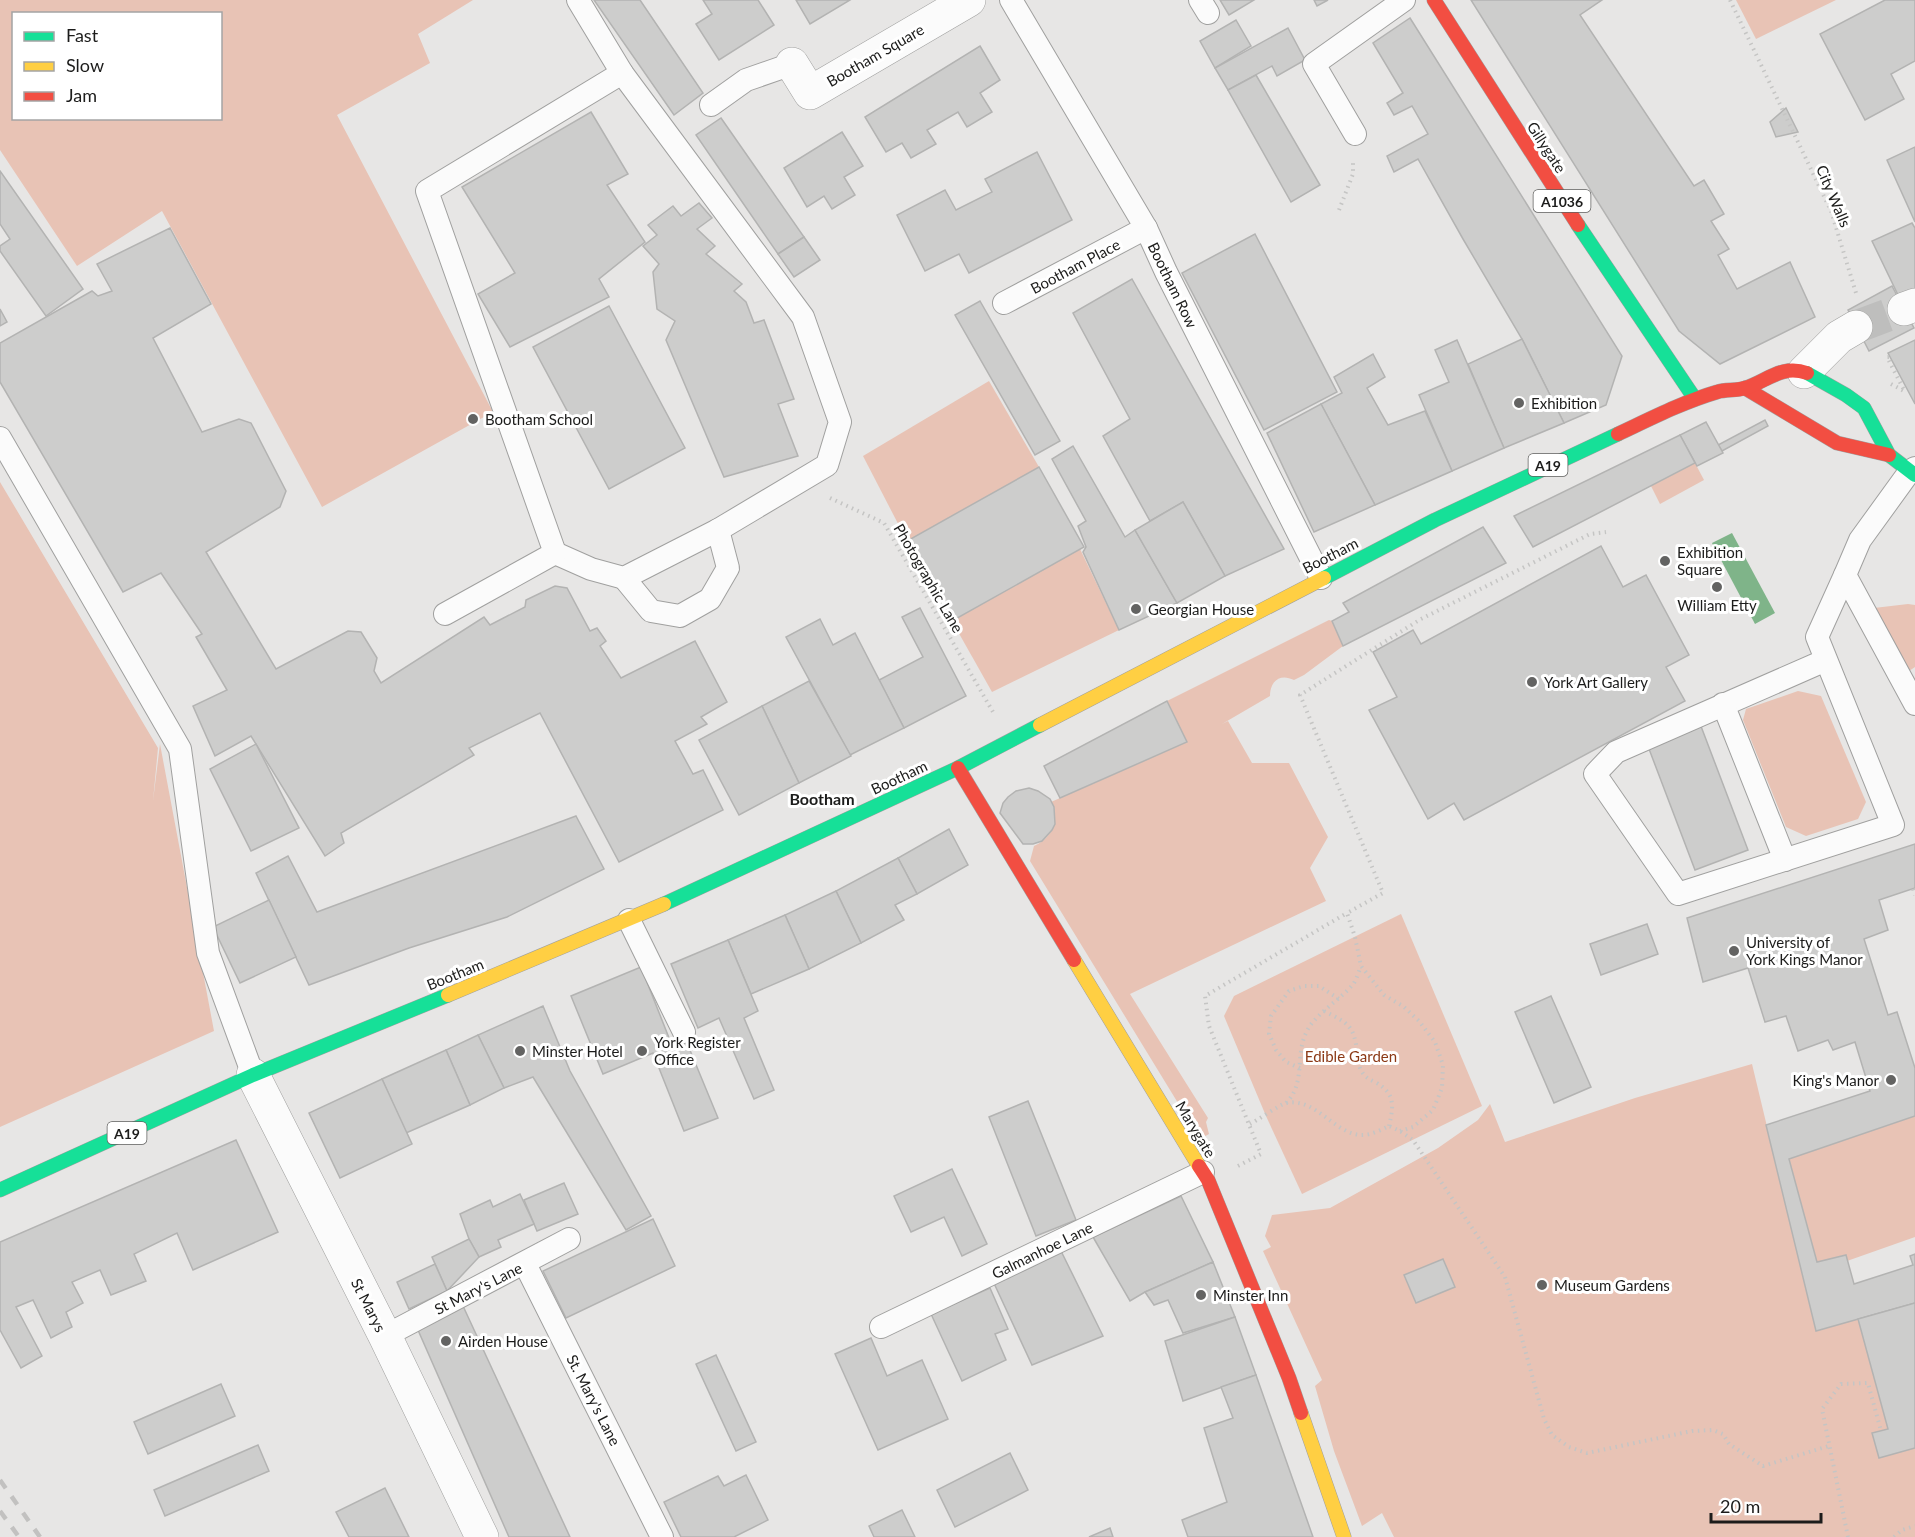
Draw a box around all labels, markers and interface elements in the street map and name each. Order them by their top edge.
legend [12,12,222,120]
street label: Bootham Square [823,20,927,90]
text: Fast [66,24,99,46]
text: Slow [66,54,104,76]
text: Jam [66,84,97,106]
street label: Gillygate [1524,118,1570,176]
street label: City Walls [1813,162,1855,230]
road number: A1036 [1534,190,1590,212]
street label: Bootham Place [1027,235,1123,297]
street label: Bootham Row [1145,239,1202,331]
place label: Exhibition [1531,394,1597,412]
marker: Exhibition [1512,396,1526,410]
place label: Bootham School [485,410,593,428]
marker: Bootham School [466,412,480,426]
road number: A19 [1528,454,1568,476]
street label: Photographic Lane [890,520,968,636]
street label: Bootham [1299,533,1361,577]
place label: Exhibition Square [1677,543,1743,578]
marker: Exhibition Square [1658,554,1672,568]
marker: William Etty [1710,580,1724,594]
place label: William Etty [1677,596,1757,614]
place label: Georgian House [1148,600,1254,618]
marker: Georgian House [1129,602,1143,616]
place label: York Art Gallery [1544,673,1648,691]
marker: York Art Gallery [1525,675,1539,689]
street label: Bootham [868,756,930,798]
district label: Bootham [789,789,855,808]
place label: University of York Kings Manor [1746,933,1863,968]
marker: University of York Kings Manor [1727,944,1741,958]
street label: Bootham [424,954,486,994]
place label: York Register Office [654,1033,741,1068]
place label: Minster Hotel [532,1042,623,1060]
marker: Minster Hotel [513,1044,527,1058]
marker: York Register Office [635,1044,649,1058]
park label: Edible Garden [1305,1047,1397,1065]
place label: King's Manor [1793,1071,1880,1089]
marker: King's Manor [1884,1073,1898,1087]
street label: Marygate [1172,1098,1220,1161]
road number: A19 [108,1122,146,1144]
street label: Galmanhoe Lane [989,1218,1096,1282]
street label: St Mary's Lane [431,1258,525,1318]
street label: St Marys [348,1275,390,1335]
place label: Museum Gardens [1554,1276,1670,1294]
marker: Museum Gardens [1535,1278,1549,1292]
place label: Minster Inn [1213,1286,1288,1304]
marker: Minster Inn [1194,1288,1208,1302]
place label: Airden House [458,1332,548,1350]
marker: Airden House [439,1334,453,1348]
street label: St. Mary's Lane [563,1352,625,1449]
scale bar [1711,1486,1820,1524]
text: 20 m [1720,1495,1760,1517]

